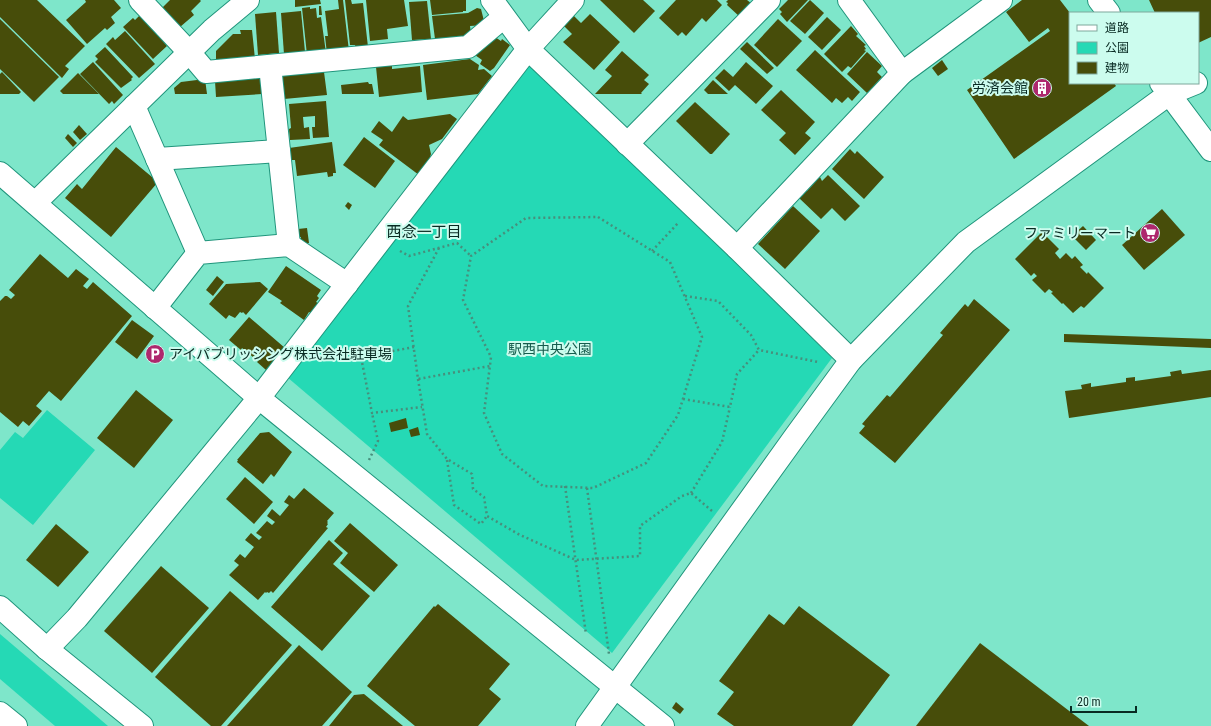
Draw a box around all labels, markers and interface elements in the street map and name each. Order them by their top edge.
legend [1069,12,1199,84]
text: 道路 [1105,21,1129,35]
text: 公園 [1105,41,1129,55]
text: 建物 [1105,61,1129,75]
building icon: 労済会館 [1031,77,1053,99]
place label: 労済会館 [972,80,1028,96]
supermarket icon: ファミリーマート [1139,222,1161,244]
district label: 西念一丁目 [386,223,462,241]
place label: ファミリーマート [1024,225,1136,241]
park label: 駅西中央公園 [508,341,592,357]
parking icon: アイパブリッシング株式会社駐車場 [144,343,166,365]
place label: アイパブリッシング株式会社駐車場 [169,346,392,362]
scale bar [1071,688,1136,714]
text: 20 m [1077,695,1101,709]

